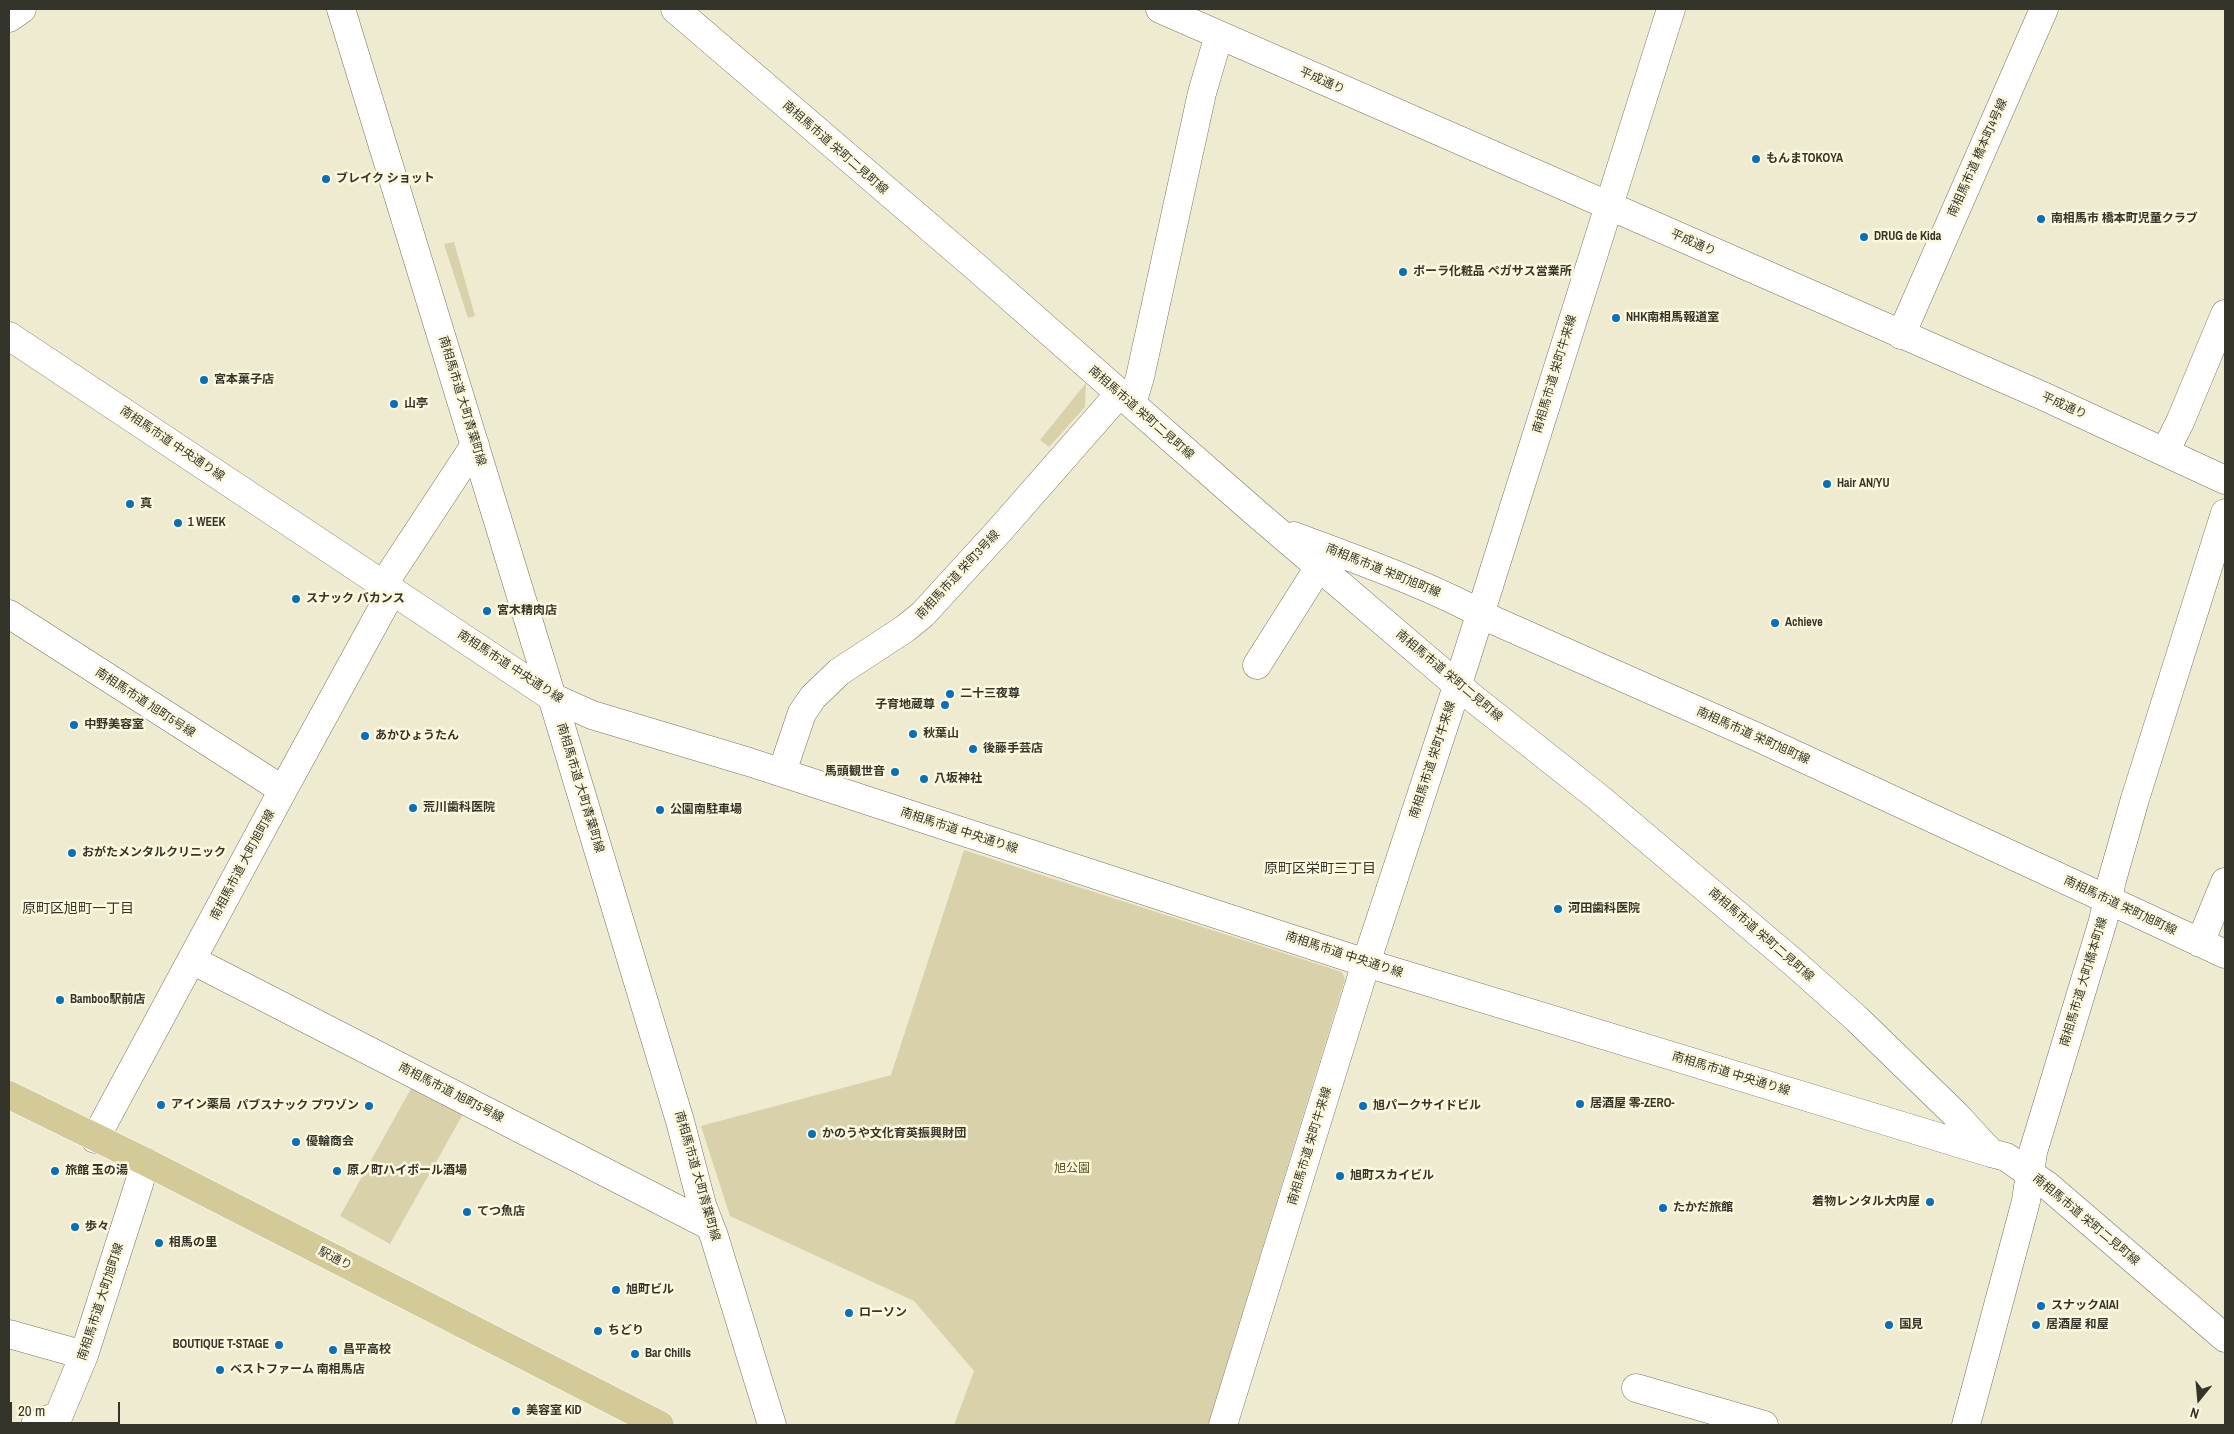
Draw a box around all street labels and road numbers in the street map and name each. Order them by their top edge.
street label: 平成通り [1297,65,1347,97]
street label: 南相馬市道 橋本町4号線 [1945,97,2011,219]
street label: 南相馬市道 栄町二見町線 [779,98,891,198]
street label: 平成通り [1668,227,1718,259]
street label: 南相馬市道 栄町牛来線 [1530,313,1580,435]
street label: 南相馬市道 大町青葉町線 [435,334,489,468]
street label: 南相馬市道 栄町二見町線 [1085,363,1197,463]
street label: 平成通り [2039,390,2089,422]
street label: 南相馬市道 中央通り線 [117,404,227,484]
street label: 南相馬市道 栄町3号線 [913,528,1003,622]
street label: 南相馬市道 栄町旭町線 [1323,541,1443,601]
street label: 南相馬市道 栄町二見町線 [1393,627,1505,725]
street label: 南相馬市道 中央通り線 [455,628,565,706]
street label: 南相馬市道 旭町5号線 [92,665,198,741]
street label: 南相馬市道 栄町牛来線 [1407,699,1459,821]
street label: 南相馬市道 栄町旭町線 [1694,704,1812,768]
street label: 南相馬市道 大町青葉町線 [553,721,607,855]
street label: 南相馬市道 中央通り線 [898,805,1020,857]
street label: 南相馬市道 大町旭町線 [208,807,278,923]
street label: 南相馬市道 栄町旭町線 [2061,874,2179,938]
street label: 南相馬市道 栄町二見町線 [1705,885,1817,985]
street label: 南相馬市道 大町橋本町線 [2057,915,2111,1049]
street label: 南相馬市道 中央通り線 [1283,929,1405,981]
street label: 南相馬市道 中央通り線 [1670,1049,1792,1099]
street label: 南相馬市道 旭町5号線 [396,1060,506,1126]
street label: 南相馬市道 栄町牛来線 [1285,1085,1335,1207]
street label: 南相馬市道 大町青葉町線 [672,1109,722,1243]
street label: 南相馬市道 栄町二見町線 [2030,1171,2142,1269]
street label: 南相馬市道 大町旭町線 [75,1241,127,1363]
street label: 駅通り [316,1244,354,1274]

